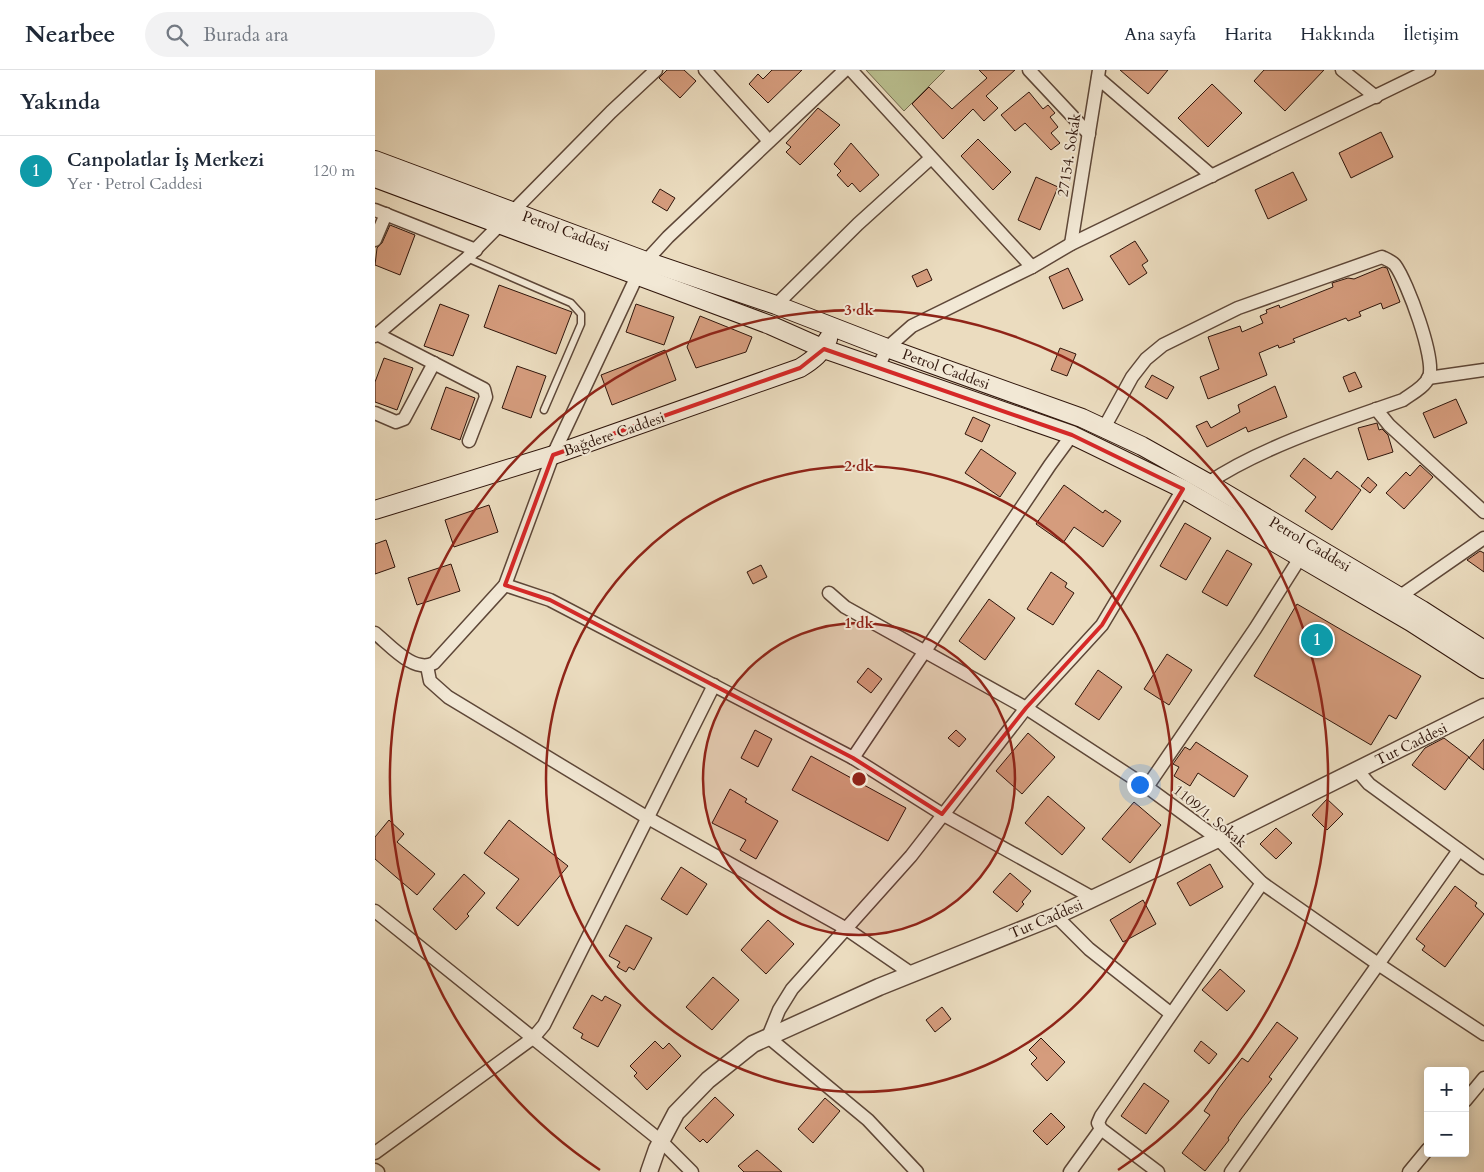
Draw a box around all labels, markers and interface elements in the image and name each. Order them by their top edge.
search box [145,12,495,57]
text: Nearbee [25,18,115,51]
icon: search [163,21,191,49]
text: Burada ara [203,22,289,48]
text: Ana sayfa [1124,22,1196,47]
text: Harita [1224,22,1272,47]
text: Hakkında [1300,22,1375,47]
text: İletişim [1403,22,1459,47]
text: Yakında [20,88,100,117]
street label: 27154. Sokak [1053,112,1085,198]
text: Canpolatlar İş Merkezi [67,147,264,173]
text: 1 [32,160,40,182]
text: 120 m [313,160,355,182]
text: Yer · Petrol Caddesi [67,173,203,195]
street label: Petrol Caddesi [519,206,613,256]
text: 3 dk [844,300,874,320]
street label: Petrol Caddesi [899,344,993,394]
street label: Bağdere Caddesi [561,407,667,461]
text: 2 dk [844,456,874,476]
street label: Petrol Caddesi [1266,512,1354,576]
text: 1 dk [844,613,874,633]
pin: 1 [1301,621,1333,659]
street label: Tut Caddesi [1372,718,1450,770]
centre of rings [850,770,868,788]
your location [1127,772,1153,798]
street label: 1109/1. Sokak [1169,780,1251,852]
street label: Tut Caddesi [1006,895,1086,943]
map controls [1424,1067,1469,1157]
button: + [1424,1067,1469,1112]
button: − [1424,1112,1469,1157]

